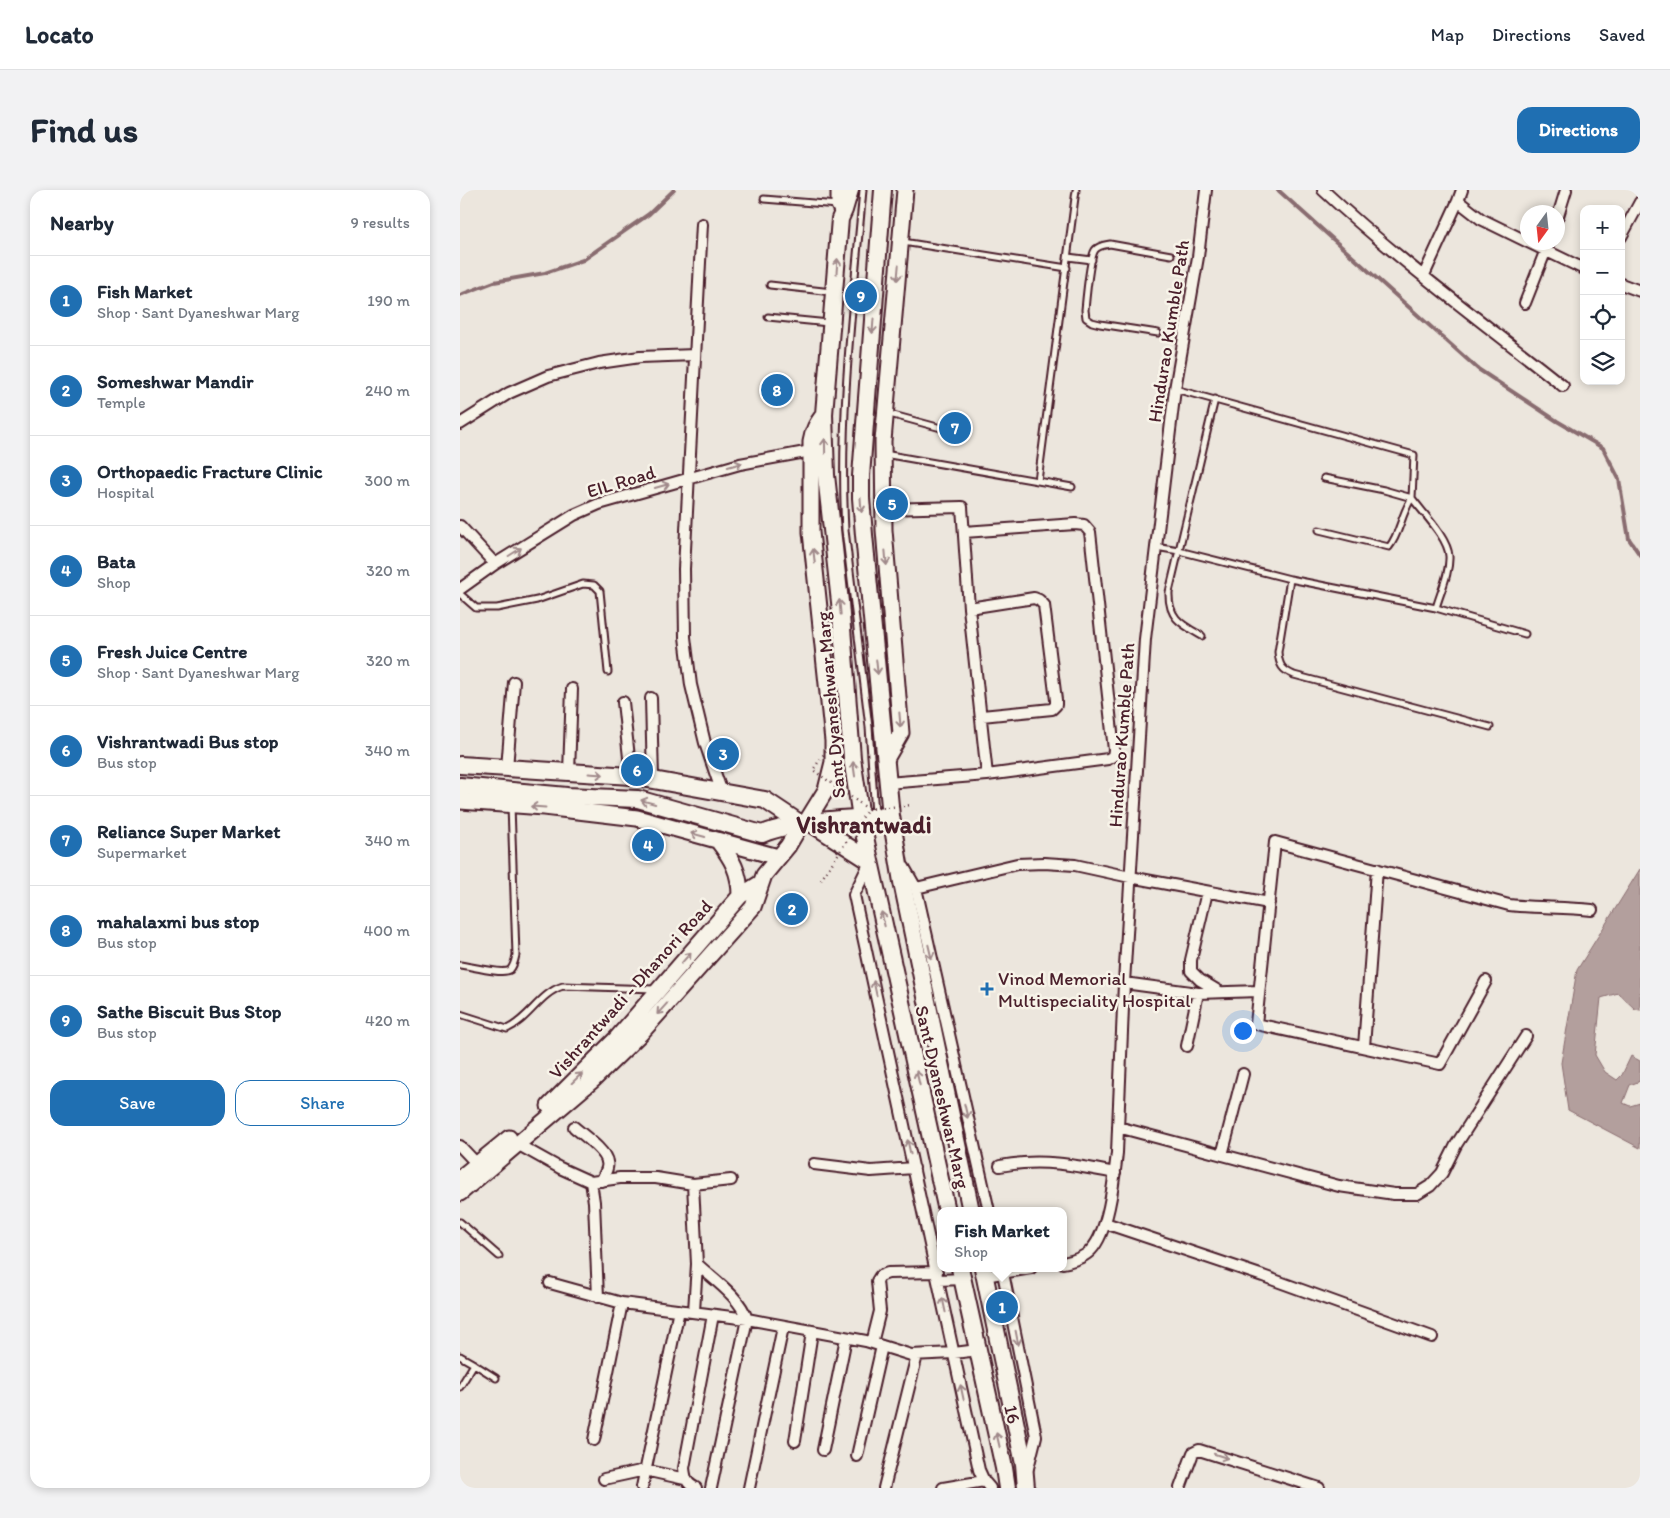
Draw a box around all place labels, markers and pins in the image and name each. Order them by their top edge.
pin: 9 [845,277,877,315]
pin: 8 [761,371,793,409]
pin: 7 [939,409,971,447]
pin: 5 [876,485,908,523]
pin: 3 [707,735,739,773]
pin: 6 [621,751,653,789]
pin: 4 [632,826,664,864]
pin: 2 [776,890,808,928]
place label: Vinod Memorial Multispeciality Hospital [998,967,1191,1012]
marker: Vinod Memorial Multispeciality Hospital [980,982,994,996]
pin: 1 [986,1288,1018,1326]

